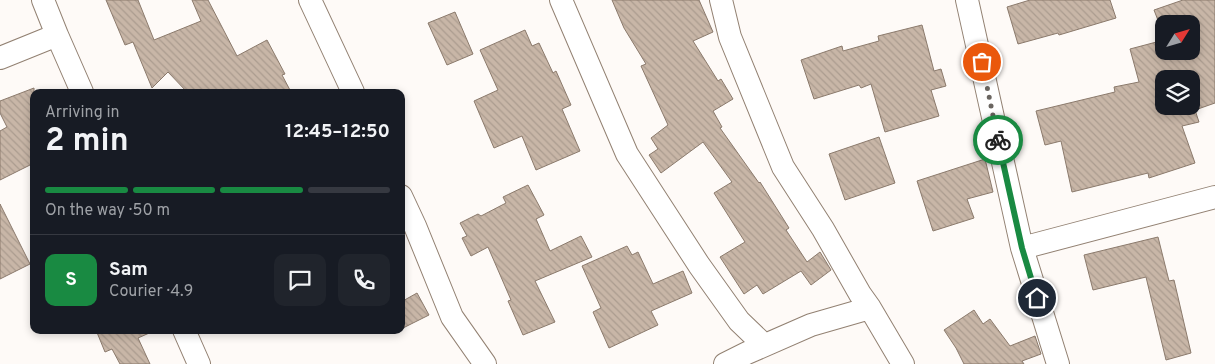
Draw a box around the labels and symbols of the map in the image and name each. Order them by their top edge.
north arrow [1155,15,1200,60]
pin [961,41,1003,83]
courier [973,115,1023,165]
pin [1016,277,1058,319]

